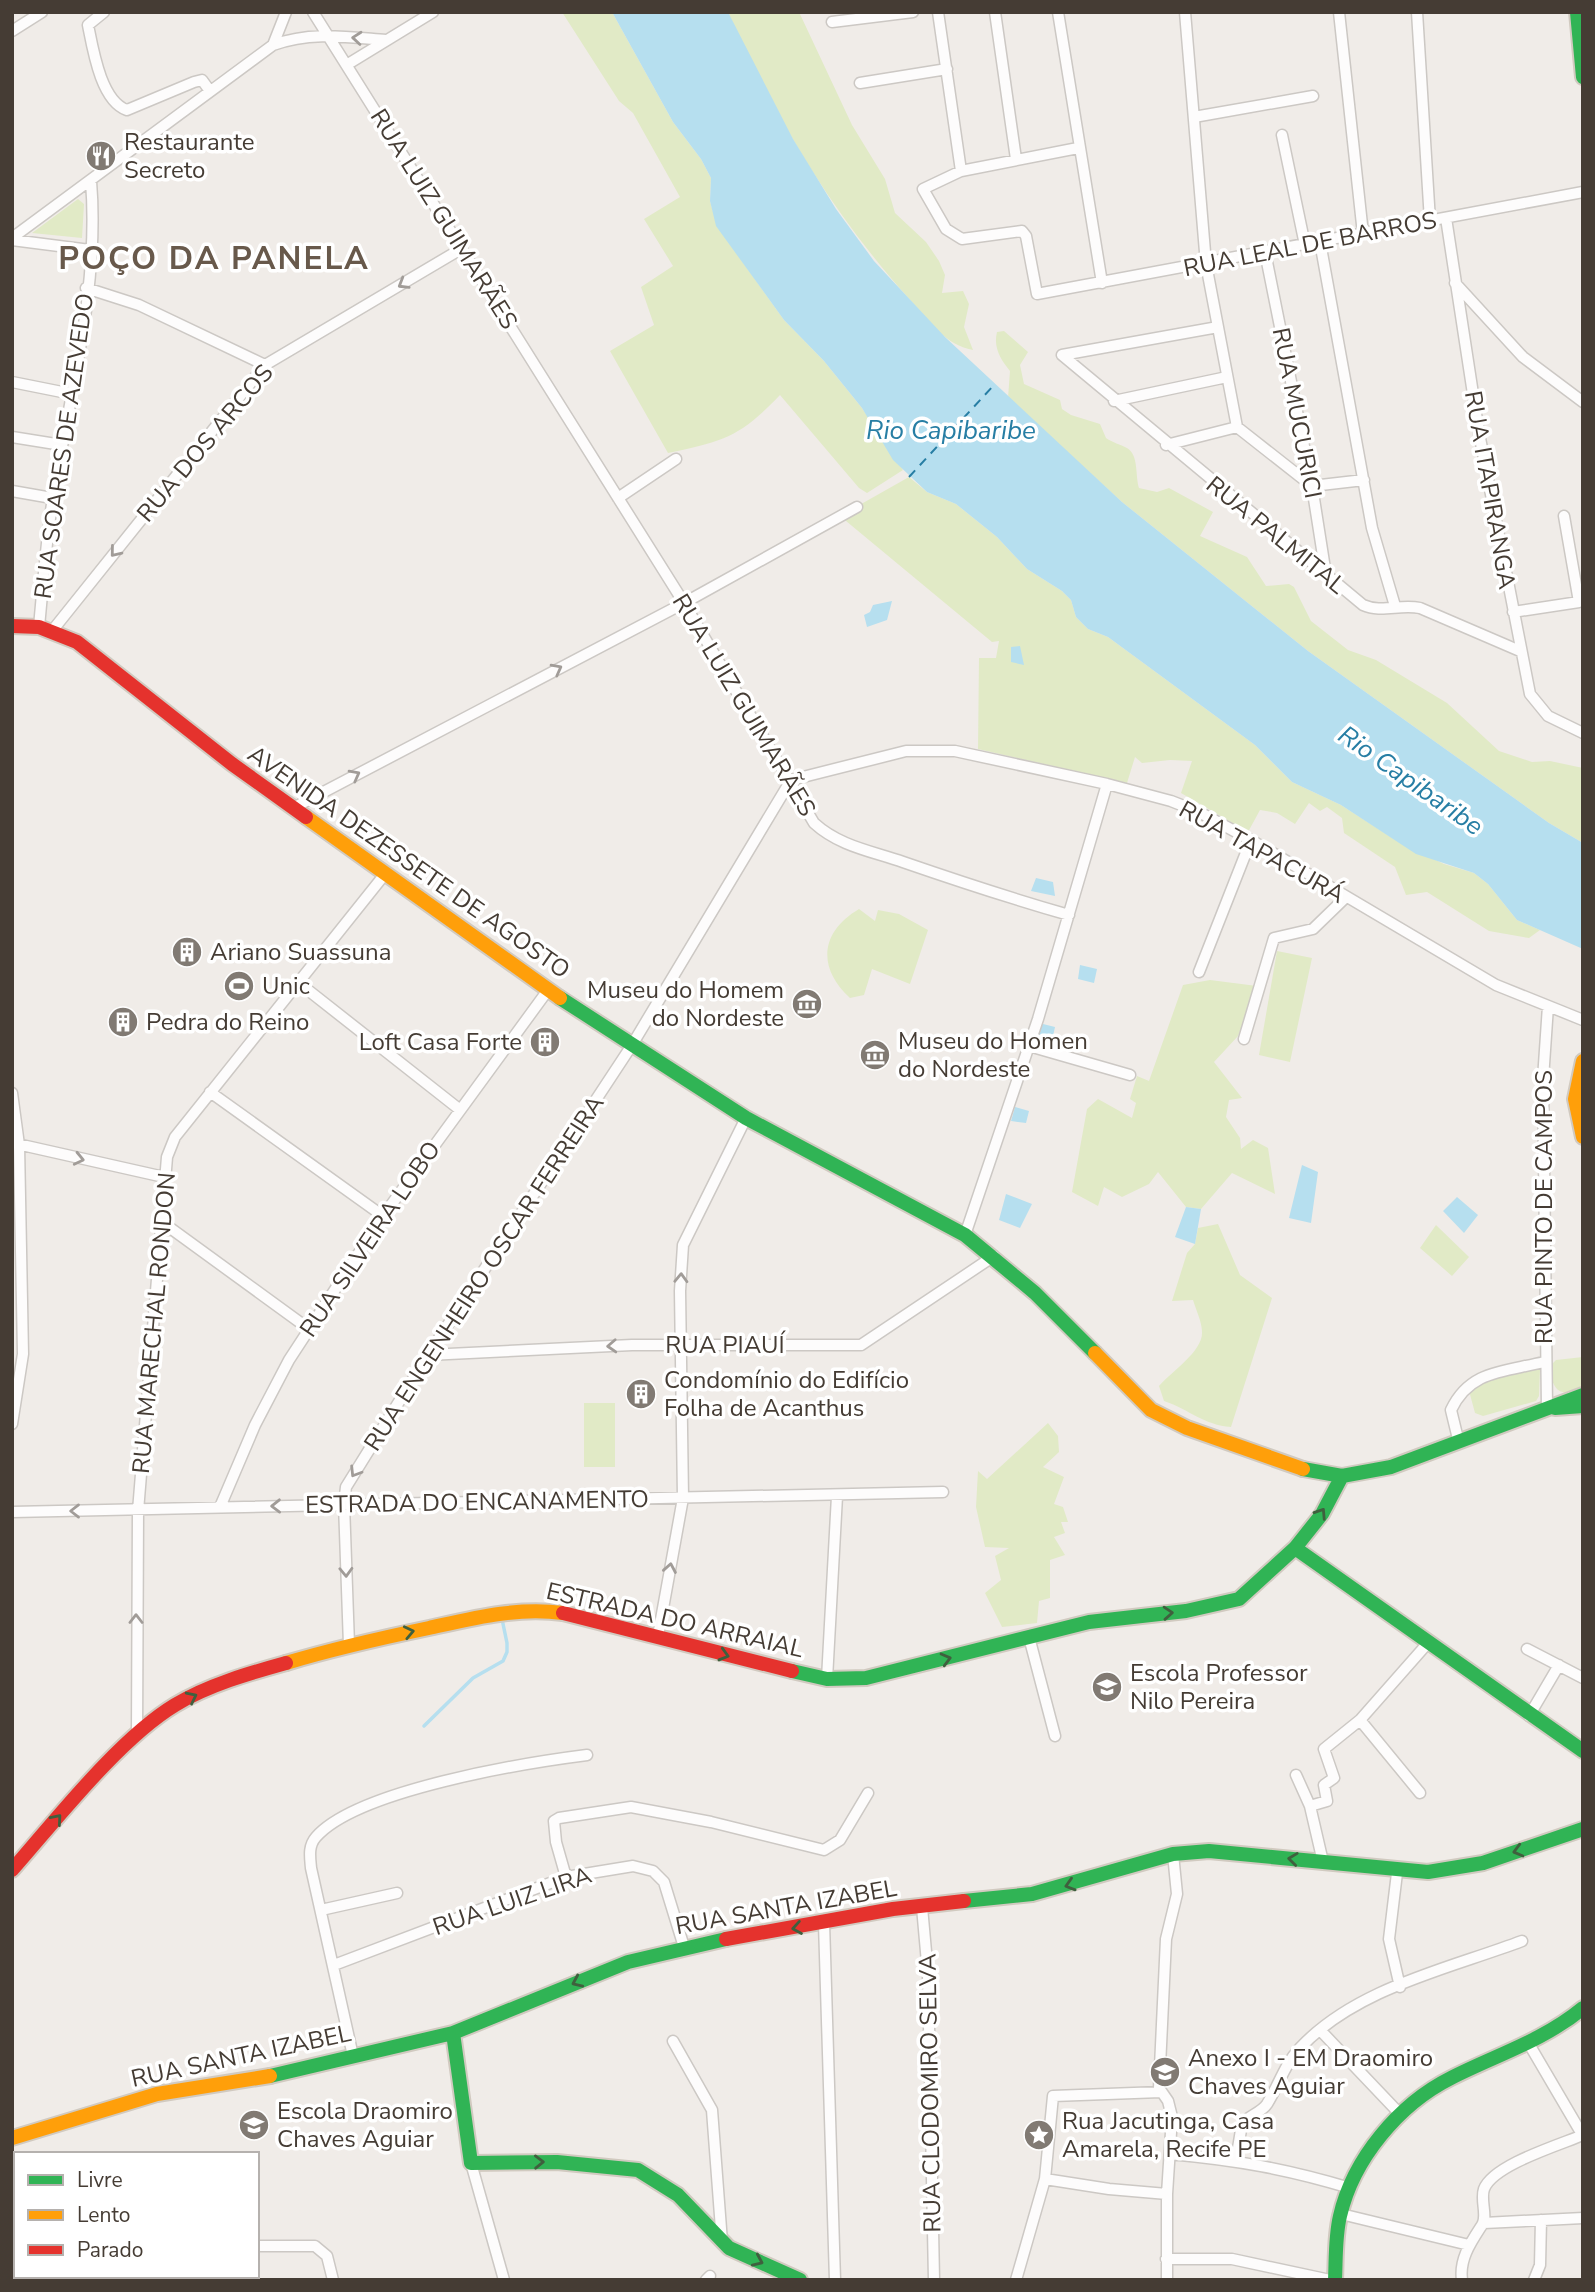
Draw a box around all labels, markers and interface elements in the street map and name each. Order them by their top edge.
one-way arrow [351,31,362,46]
street label: RUA LUIZ GUIMARÃES [363,103,525,335]
place label: Restaurante Secreto [124,126,254,186]
restaurant icon: Restaurante Secreto [84,139,118,173]
street label: RUA LEAL DE BARROS [1181,204,1439,284]
district label: POÇO DA PANELA [58,237,370,280]
one-way arrow [397,275,410,288]
street label: RUA SOARES DE AZEVEDO [27,291,101,601]
street label: RUA MUCURICI [1265,325,1329,501]
street label: RUA DOS ARCOS [130,357,280,529]
street label: RUA ITAPIRANGA [1457,388,1523,592]
water label: Rio Capibaribe [866,413,1036,448]
street label: RUA PALMITAL [1200,469,1352,601]
one-way arrow [111,544,124,556]
street label: RUA LUIZ GUIMARÃES [665,588,823,822]
one-way arrow [550,664,562,678]
water label: Rio Capibaribe [1331,717,1490,844]
street label: AVENIDA DEZESSETE DE AGOSTO [242,738,576,986]
one-way arrow [348,770,361,784]
street label: RUA TAPACURÁ [1173,793,1351,911]
building icon: Ariano Suassuna [170,935,204,969]
place label: Ariano Suassuna [210,936,391,968]
sports icon: Unic [222,969,256,1003]
place label: Unic [262,970,310,1002]
place label: Museu do Homem do Nordeste [587,974,784,1034]
museum icon: Museu do Homem do Nordeste [790,987,824,1021]
building icon: Pedra do Reino [106,1005,140,1039]
place label: Pedra do Reino [146,1006,309,1038]
building icon: Loft Casa Forte [528,1025,562,1059]
place label: Museu do Homen do Nordeste [898,1025,1088,1085]
place label: Loft Casa Forte [359,1026,522,1058]
museum icon: Museu do Homen do Nordeste [858,1038,892,1072]
street label: RUA PINTO DE CAMPOS [1528,1070,1560,1344]
street label: RUA ENGENHEIRO OSCAR FERREIRA [357,1089,612,1457]
street label: RUA SILVEIRA LOBO [292,1135,448,1343]
one-way arrow [73,1151,85,1165]
street label: RUA MARECHAL RONDON [125,1171,183,1475]
one-way arrow [673,1273,688,1284]
street label: RUA PIAUÍ [665,1329,787,1361]
one-way arrow [607,1338,618,1353]
place label: Condomínio do Edifício Folha de Acanthus [664,1364,909,1424]
building icon: Condomínio do Edifício Folha de Acanthus [624,1377,658,1411]
one-way arrow [351,1465,364,1478]
street label: ESTRADA DO ENCANAMENTO [305,1483,649,1521]
one-way arrow [270,1498,281,1513]
one-way arrow [70,1503,80,1519]
one-way arrow [1312,1508,1325,1521]
one-way arrow [662,1562,677,1574]
one-way arrow [339,1567,354,1578]
street label: ESTRADA DO ARRAIAL [543,1575,807,1665]
one-way arrow [1163,1605,1174,1620]
one-way arrow [128,1613,144,1624]
one-way arrow [403,1625,415,1640]
one-way arrow [717,1647,729,1662]
one-way arrow [940,1653,952,1668]
place label: Escola Professor Nilo Pereira [1130,1657,1308,1717]
school or university icon: Escola Professor Nilo Pereira [1090,1670,1124,1704]
one-way arrow [185,1691,197,1705]
one-way arrow [49,1814,62,1827]
one-way arrow [1512,1843,1524,1857]
one-way arrow [1287,1851,1298,1866]
street label: RUA LUIZ LIRA [428,1859,596,1943]
street label: RUA SANTA IZABEL [673,1872,899,1942]
one-way arrow [1064,1877,1076,1892]
one-way arrow [791,1920,803,1935]
street label: RUA CLODOMIRO SELVA [912,1953,948,2233]
one-way arrow [572,1974,584,1988]
street label: RUA SANTA IZABEL [128,2017,354,2095]
place label: Anexo I - EM Draomiro Chaves Aguiar [1188,2042,1433,2102]
school or university icon: Anexo I - EM Draomiro Chaves Aguiar [1148,2055,1182,2089]
place label: Escola Draomiro Chaves Aguiar [277,2095,453,2155]
place label: Rua Jacutinga, Casa Amarela, Recife PE [1062,2105,1274,2165]
school or university icon: Escola Draomiro Chaves Aguiar [237,2108,271,2142]
place icon: Rua Jacutinga, Casa Amarela, Recife PE [1022,2118,1056,2152]
legend [14,2152,259,2278]
one-way arrow [535,2154,545,2170]
text: Livre [77,2166,123,2194]
text: Lento [77,2201,130,2229]
text: Parado [77,2236,143,2264]
one-way arrow [750,2253,763,2267]

